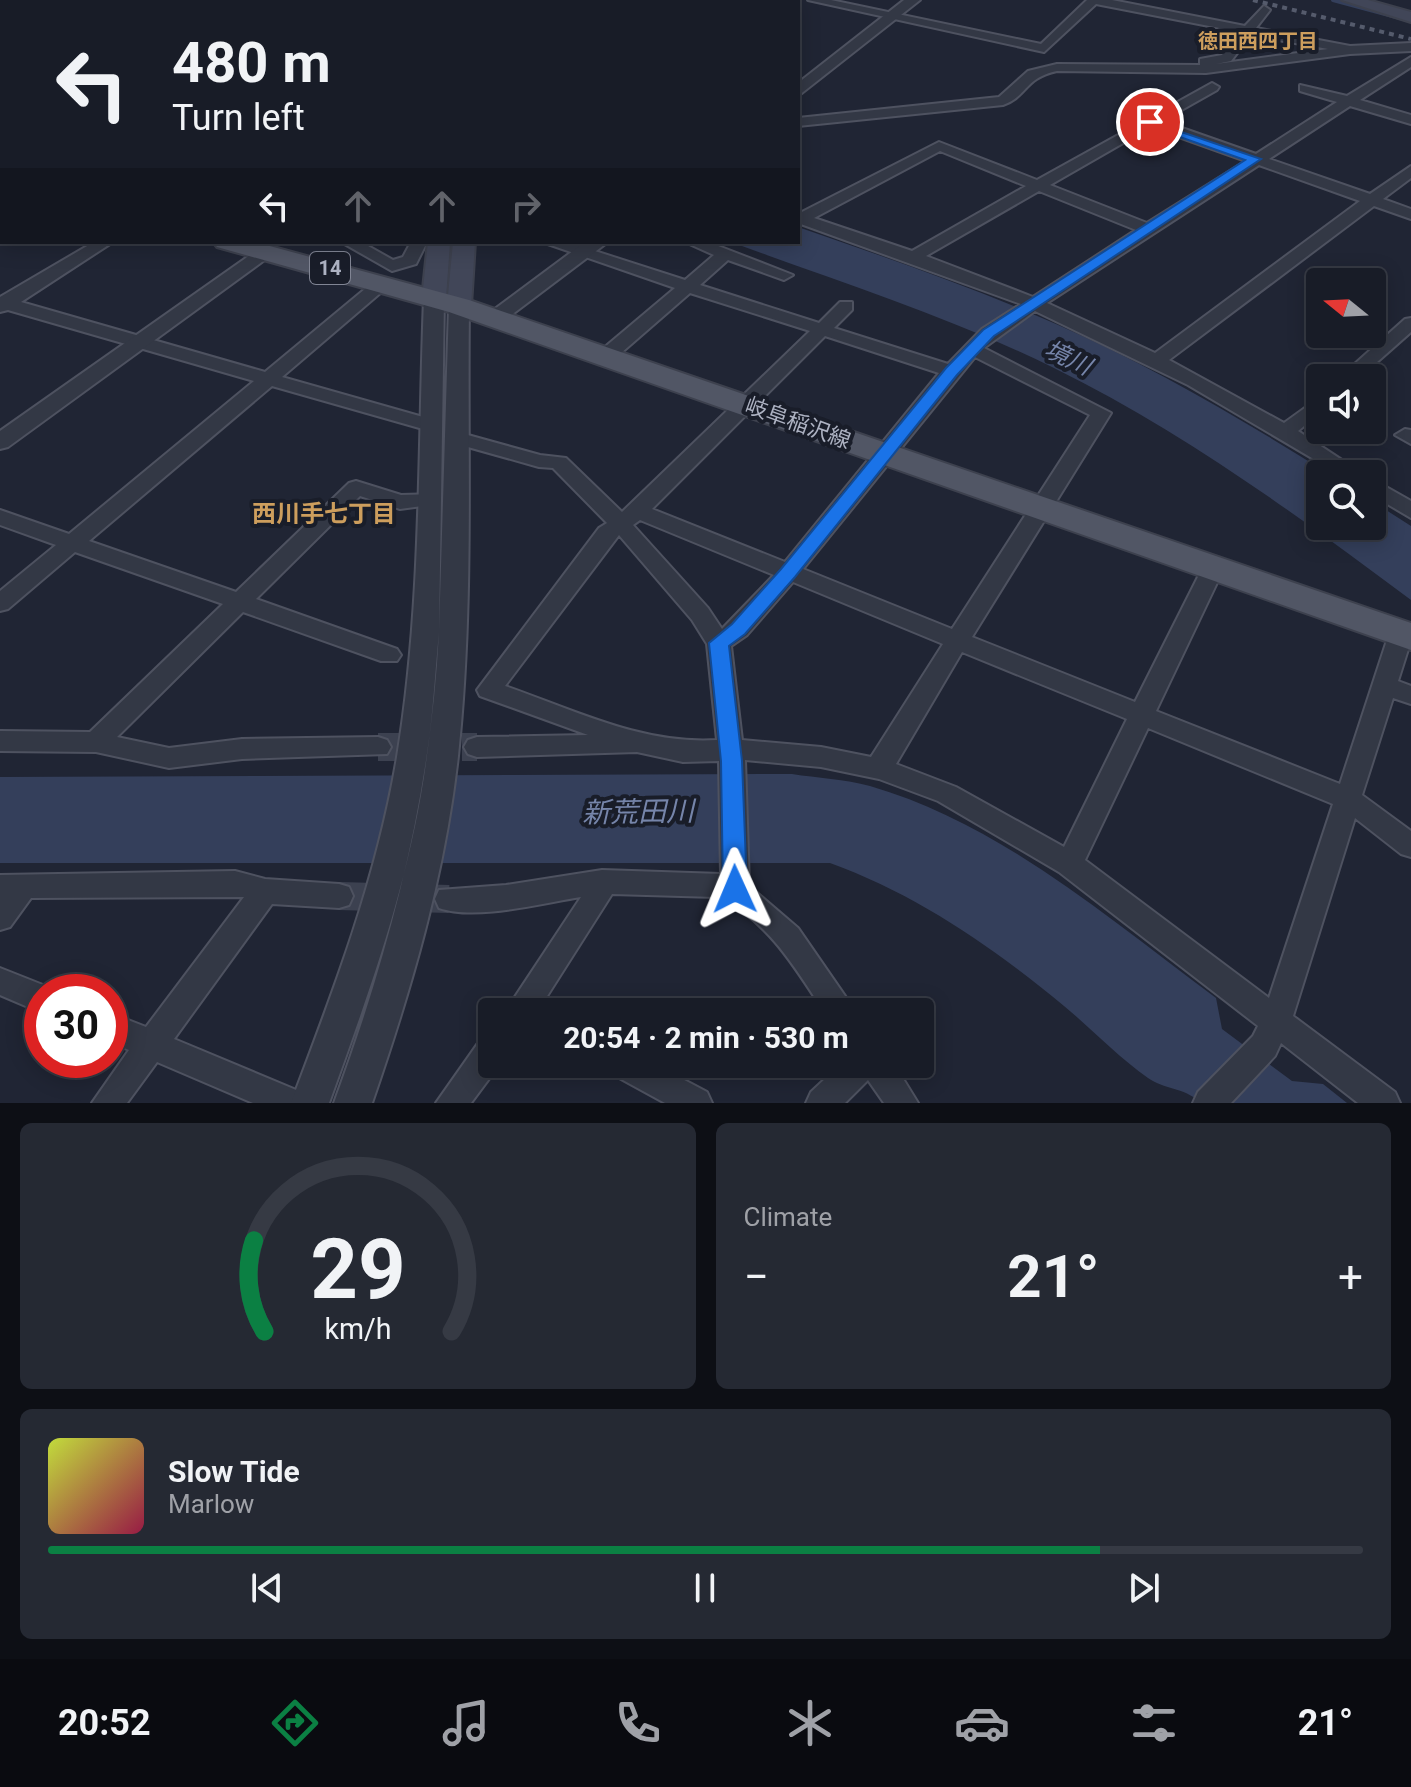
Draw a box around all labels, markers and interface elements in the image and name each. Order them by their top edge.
district label: 徳田西四丁目 [1198,29,1318,53]
text: 480 m [172,30,331,96]
icon: left [40,32,144,136]
pin [1116,88,1184,156]
text: Turn left [172,97,305,139]
icon: arrive [1128,100,1172,144]
icon: left [252,184,296,228]
icon: ahead [336,184,380,228]
icon: ahead [420,184,464,228]
icon: right [504,184,548,228]
road number: 14 [310,252,350,284]
north arrow [1306,268,1386,348]
map controls [1306,268,1386,540]
water label: 境川 [1040,335,1098,382]
button: sound [1306,364,1386,444]
street label: 岐阜稲沢線 [742,392,854,454]
button: search [1306,460,1386,540]
district label: 西川手七丁目 [252,500,396,528]
water label: 新荒田川 [582,794,697,829]
position arrow [693,847,777,931]
speed limit sign: 30 [24,974,128,1078]
text: 20:54 · 2 min · 530 m [563,1020,849,1055]
text: Climate [744,1202,832,1232]
text: 29 [310,1221,405,1318]
text: 21° [1007,1241,1099,1312]
text: − [744,1251,769,1303]
text: + [1338,1251,1363,1303]
text: km/h [324,1312,391,1346]
text: Slow Tide [168,1454,300,1489]
text: Marlow [168,1489,254,1519]
icon: previous [245,1566,289,1610]
icon: pause [683,1566,727,1610]
icon: next [1122,1566,1166,1610]
icon: directions [267,1695,323,1751]
icon: music [438,1695,494,1751]
icon: phone [610,1695,666,1751]
icon: climate [782,1695,838,1751]
icon: car [954,1695,1010,1751]
icon: filters [1126,1695,1182,1751]
text: 20:52 [58,1702,151,1744]
text: 21° [1298,1702,1353,1744]

